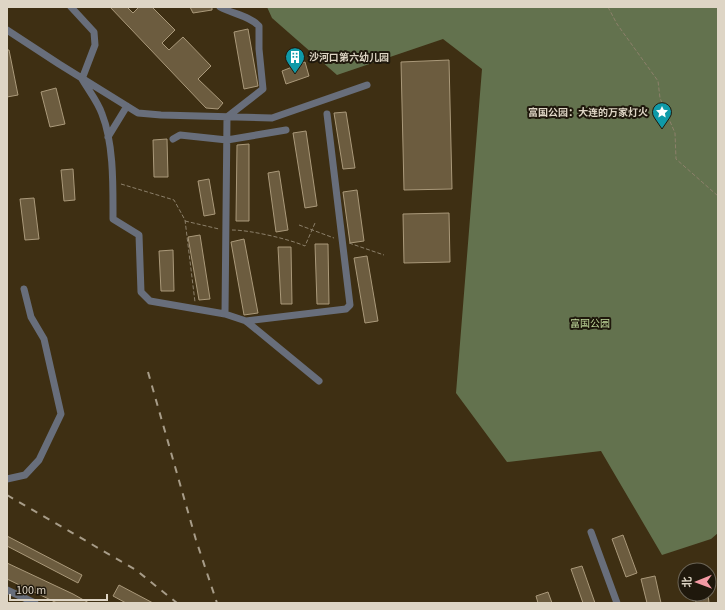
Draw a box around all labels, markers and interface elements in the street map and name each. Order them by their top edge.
building icon: 沙河口第六幼儿园 [284,46,306,74]
place label: 沙河口第六幼儿园 [309,51,389,65]
place icon: 富国公园：大连的万家灯火 [651,101,673,129]
place label: 富国公园：大连的万家灯火 [528,106,648,120]
park label: 富国公园 [570,317,610,331]
north arrow [677,562,717,602]
scale bar [10,576,107,602]
text: 北 [680,577,695,588]
text: 100 m [16,582,46,599]

